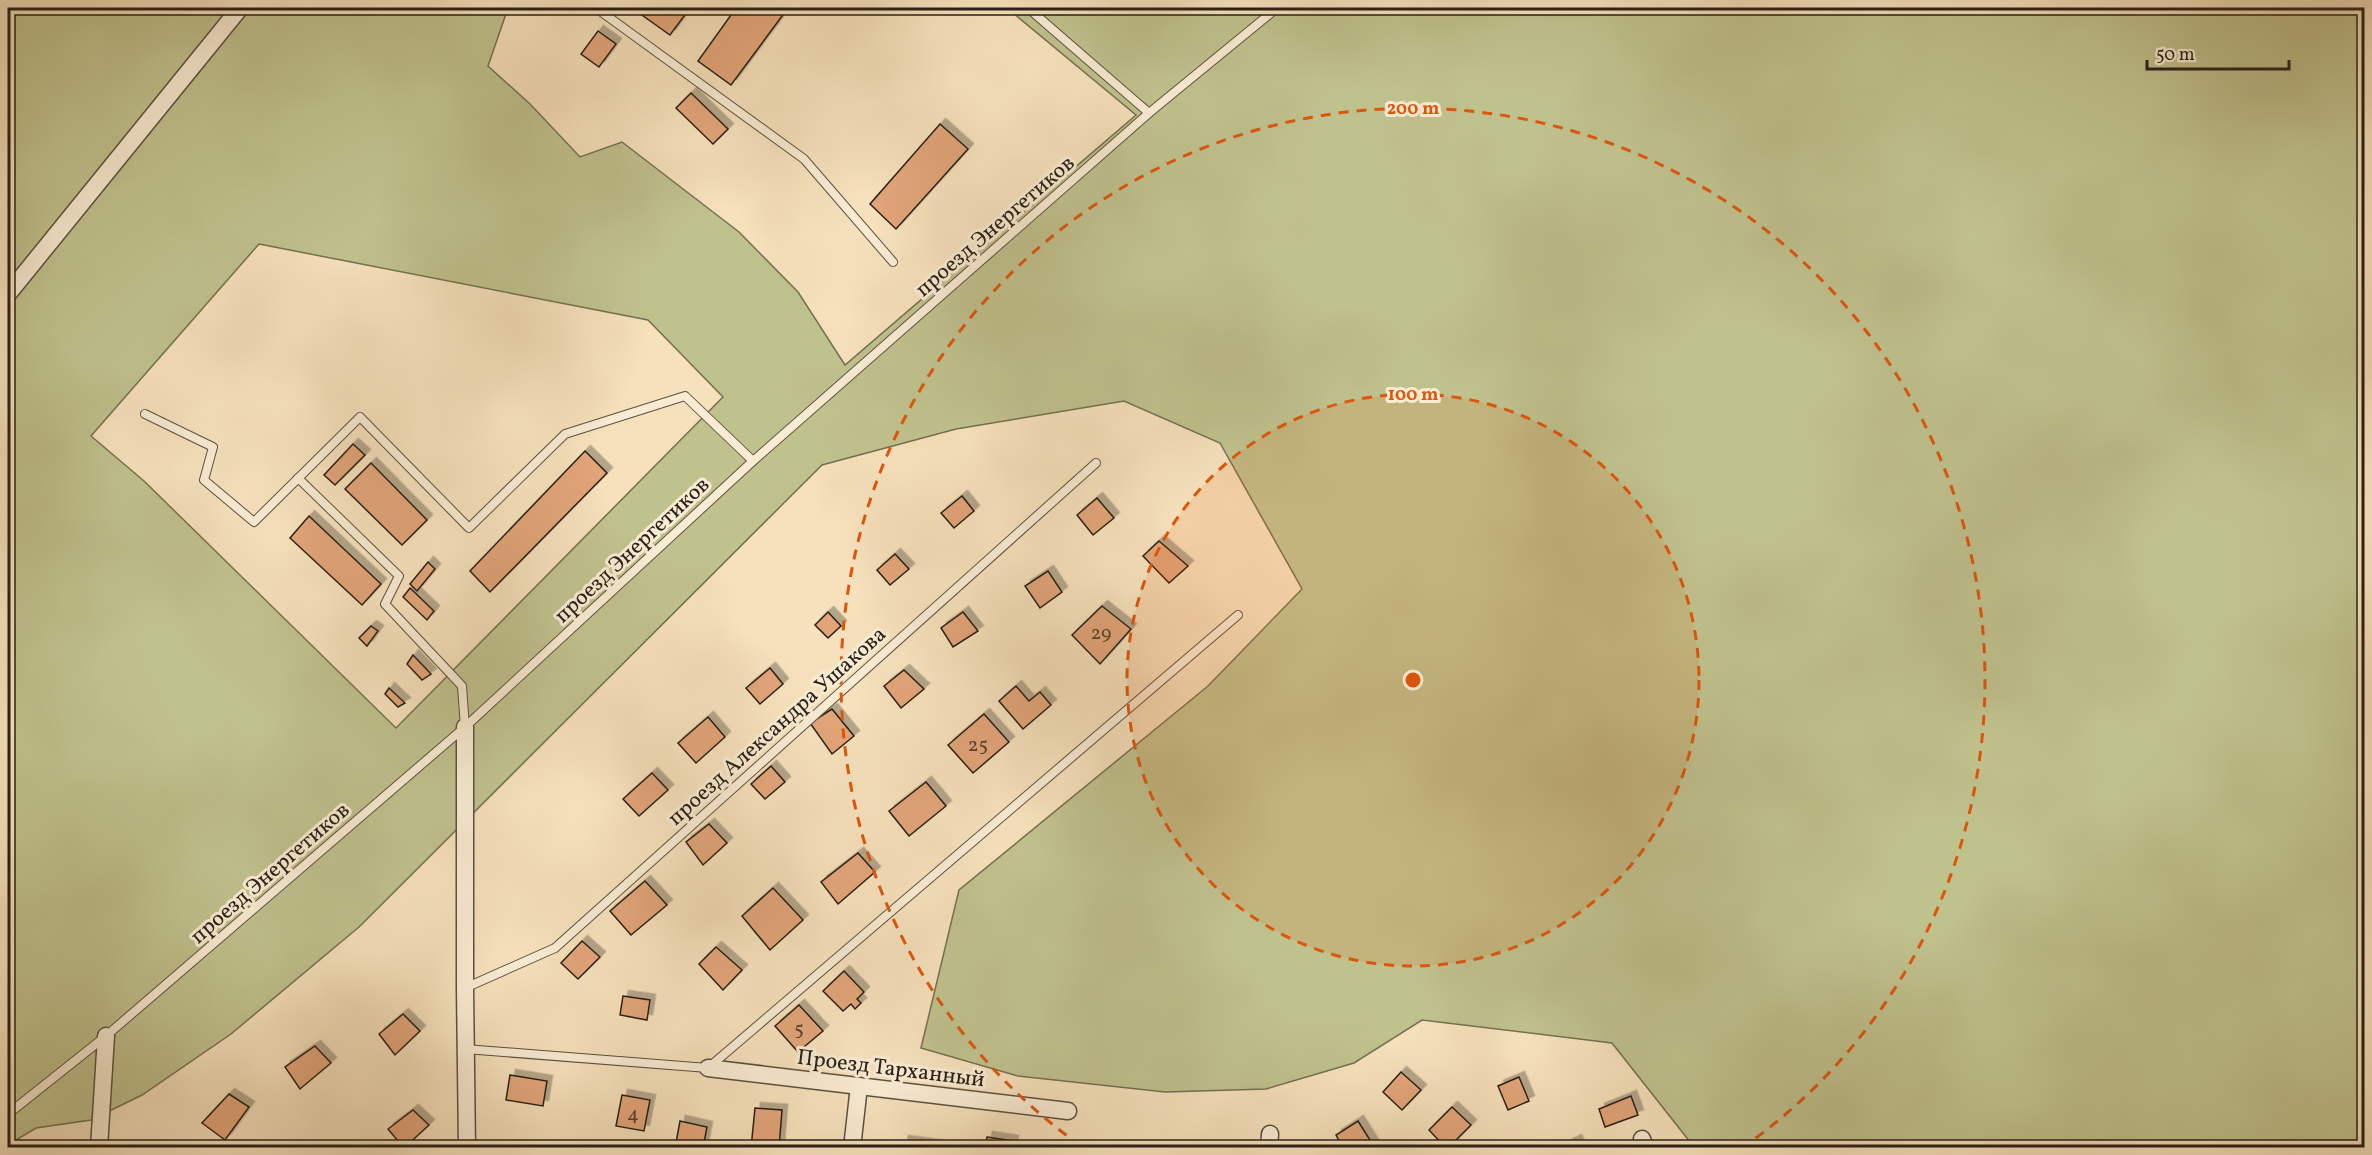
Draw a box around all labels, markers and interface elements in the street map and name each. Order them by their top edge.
scale bar [2147,33,2290,71]
text: 50 m [2156,43,2195,68]
text: 200 m [1387,97,1439,122]
street label: проезд Энергетиков [909,149,1082,305]
text: 100 m [1388,383,1438,408]
street label: проезд Энергетиков [548,471,717,631]
street label: проезд Александра Ушакова [661,620,894,834]
house number: 29 [1091,620,1111,648]
centre of rings [1403,670,1423,690]
house number: 25 [968,732,988,760]
street label: проезд Энергетиков [184,796,357,952]
house number: 5 [794,1016,804,1044]
street label: Проезд Тарханный [795,1043,986,1096]
house number: 4 [627,1101,639,1129]

